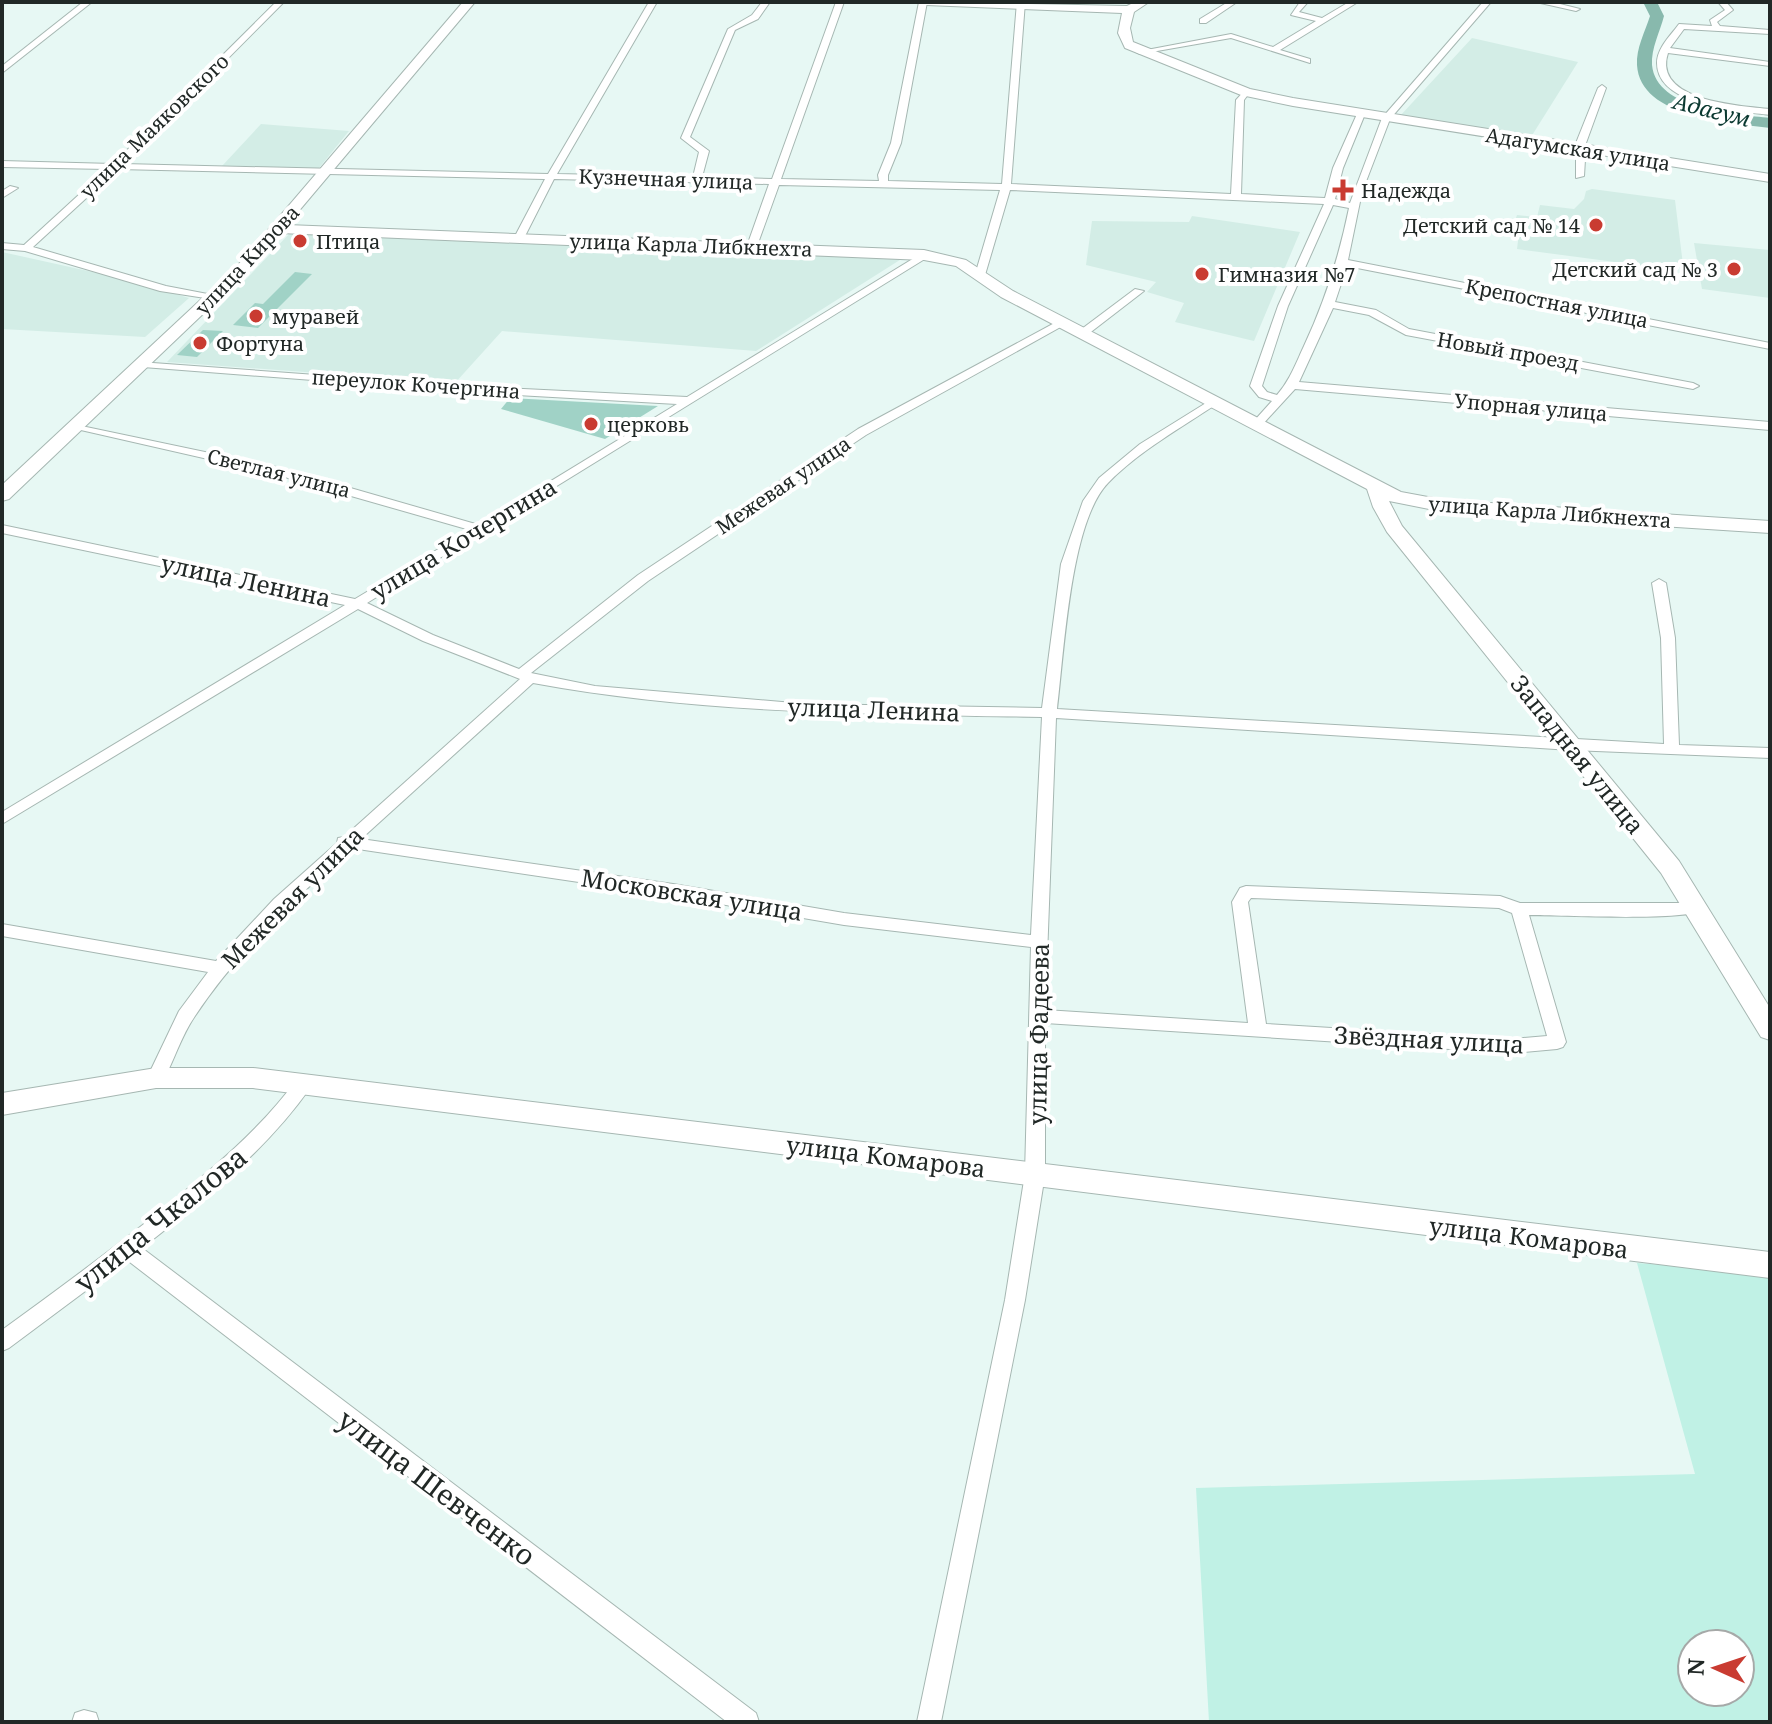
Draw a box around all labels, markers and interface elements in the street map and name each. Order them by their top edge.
street label: улица Маяковского [74,48,234,204]
water label: Адагум [1668,84,1754,133]
street label: Адагумская улица [1484,121,1672,177]
street label: Кузнечная улица [578,162,754,196]
place label: Надежда [1361,177,1451,204]
marker: Надежда [1332,179,1354,201]
street label: улица Кирова [189,199,305,321]
place label: Детский сад № 14 [1403,212,1580,239]
marker: Детский сад № 14 [1587,216,1605,234]
street label: улица Карла Либкнехта [569,227,813,263]
place label: Птица [316,228,380,255]
marker: Птица [291,232,309,250]
place label: Детский сад № 3 [1552,256,1718,283]
marker: Детский сад № 3 [1725,260,1743,278]
place label: Гимназия №7 [1218,261,1355,288]
marker: Гимназия №7 [1193,265,1211,283]
street label: Крепостная улица [1463,272,1651,334]
place label: муравей [272,303,359,330]
marker: муравей [247,307,265,325]
street label: Новый проезд [1435,325,1581,377]
place label: Фортуна [216,330,304,357]
marker: Фортуна [191,334,209,352]
street label: переулок Кочергина [311,363,521,405]
street label: Упорная улица [1453,387,1609,427]
place label: церковь [607,411,689,438]
marker: церковь [582,415,600,433]
street label: Межевая улица [710,430,856,540]
street label: Светлая улица [205,442,353,504]
street label: улица Кочергина [364,469,562,607]
street label: улица Карла Либкнехта [1428,490,1672,534]
street label: улица Ленина [158,546,334,614]
street label: Западная улица [1503,667,1653,841]
street label: улица Ленина [787,689,961,729]
street label: Межевая улица [214,819,370,975]
street label: Московская улица [579,860,805,928]
street label: улица Фадеева [1020,943,1056,1125]
street label: Звёздная улица [1333,1018,1525,1060]
street label: улица Комарова [784,1127,988,1185]
street label: улица Чкалова [66,1137,254,1301]
street label: улица Комарова [1427,1208,1631,1266]
street label: улица Шевченко [330,1400,544,1574]
north arrow [1676,1628,1756,1708]
text: N [1680,1657,1710,1676]

